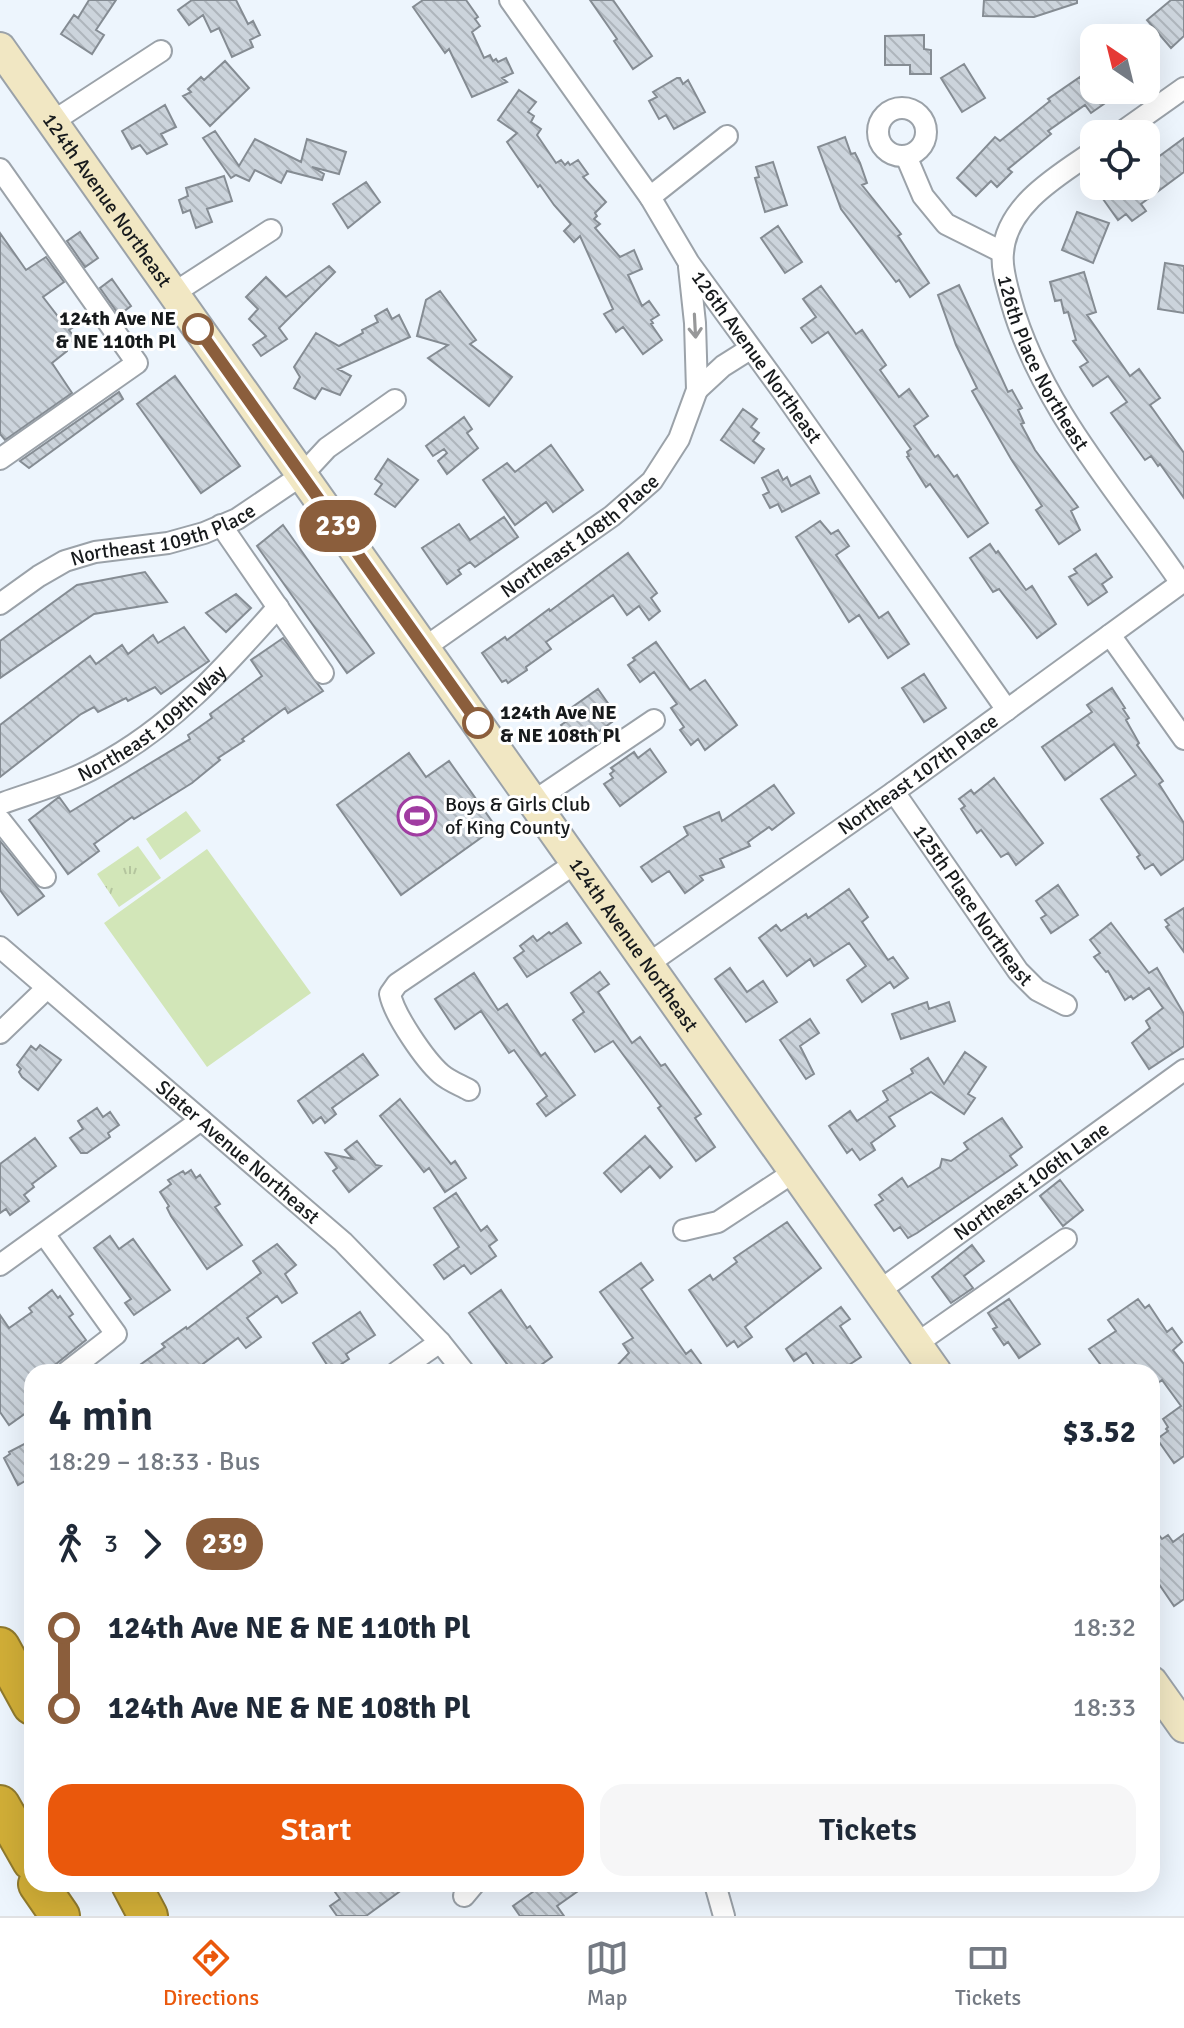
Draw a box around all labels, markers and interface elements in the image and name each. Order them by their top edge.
north arrow [1080,24,1160,104]
map controls [1080,24,1160,200]
street label: 124th Avenue Northeast [37,108,177,292]
button: locate [1080,120,1160,200]
street label: 126th Avenue Northeast [686,265,828,448]
street label: 126th Place Northeast [992,273,1095,455]
place label: 124th Ave NE & NE 110th Pl [56,306,176,354]
one-way arrow [687,312,702,339]
marker: 124th Ave NE & NE 110th Pl [183,314,213,344]
street label: Northeast 108th Place [496,468,664,603]
street label: Northeast 109th Place [67,498,260,571]
line badge: 239 [292,500,384,552]
text: 239 [315,509,361,543]
street label: Northeast 109th Way [74,659,232,787]
place label: 124th Ave NE & NE 108th Pl [500,700,620,748]
marker: 124th Ave NE & NE 108th Pl [463,708,493,738]
street label: Northeast 107th Place [833,708,1003,840]
place label: Boys & Girls Club of King County [445,792,590,840]
sports icon: Boys & Girls Club of King County [396,795,438,837]
street label: 125th Place Northeast [908,820,1038,991]
street label: 124th Avenue Northeast [564,853,704,1036]
street label: Slater Avenue Northeast [151,1074,325,1229]
street label: Northeast 106th Lane [949,1116,1114,1245]
text: 4 min [48,1389,153,1443]
text: $3.52 [1063,1414,1136,1451]
text: 18:29 – 18:33 · Bus [48,1446,260,1478]
icon: walk [48,1522,92,1566]
icon: forward [130,1522,174,1566]
text: 239 [202,1527,247,1561]
text: 3 [104,1528,118,1560]
text: 124th Ave NE & NE 110th Pl [108,1610,470,1647]
text: 18:32 [1073,1612,1136,1644]
text: 124th Ave NE & NE 108th Pl [108,1690,470,1727]
text: 18:33 [1073,1692,1136,1724]
button: Start [48,1784,584,1876]
button: Tickets [600,1784,1136,1876]
tab: Directions [163,1936,259,2011]
tab: Map [585,1936,629,2011]
tab: Tickets [955,1936,1021,2011]

